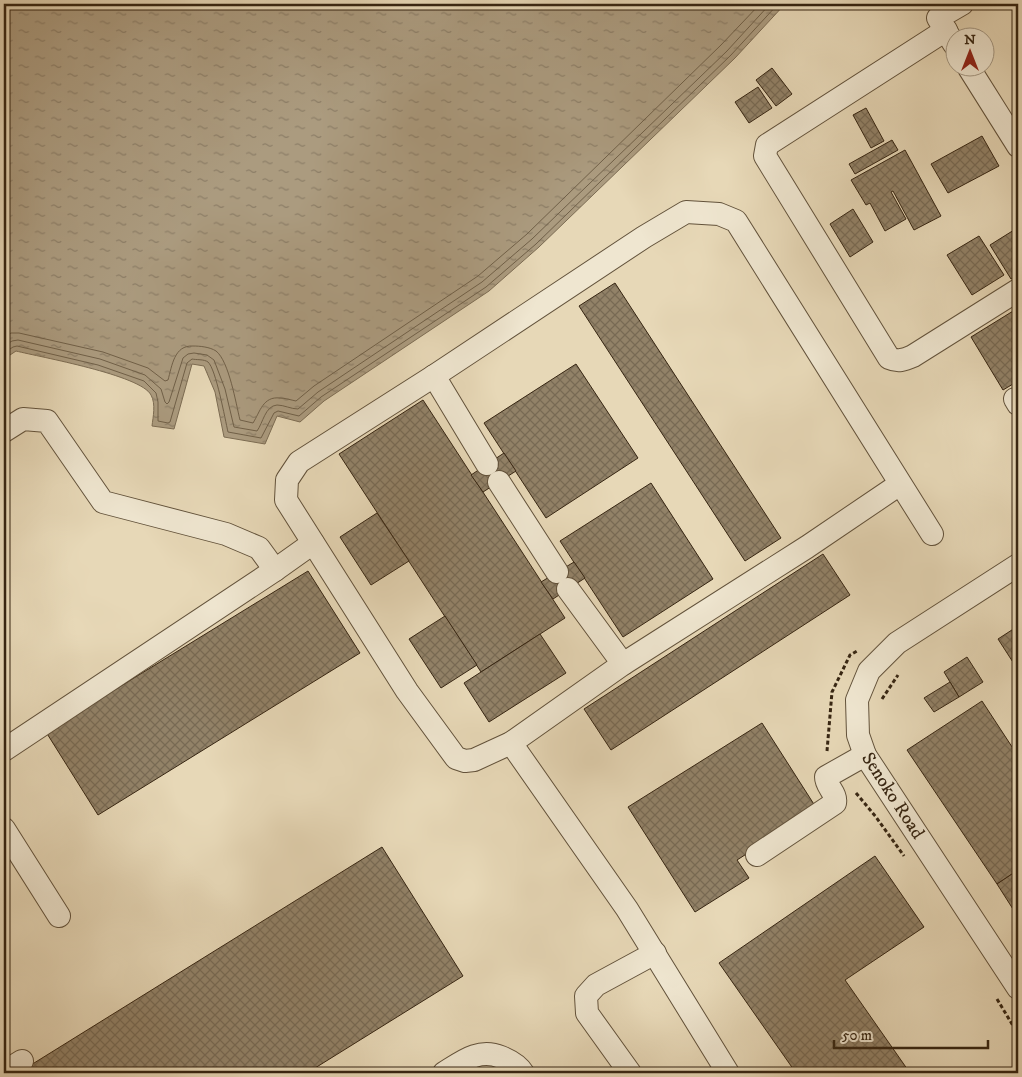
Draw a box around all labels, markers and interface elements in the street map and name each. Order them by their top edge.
north arrow [944,28,994,78]
text: N [964,31,976,49]
street label: Senoko Road [856,748,930,844]
scale bar [834,1017,988,1049]
text: 50 m [842,1026,872,1045]

